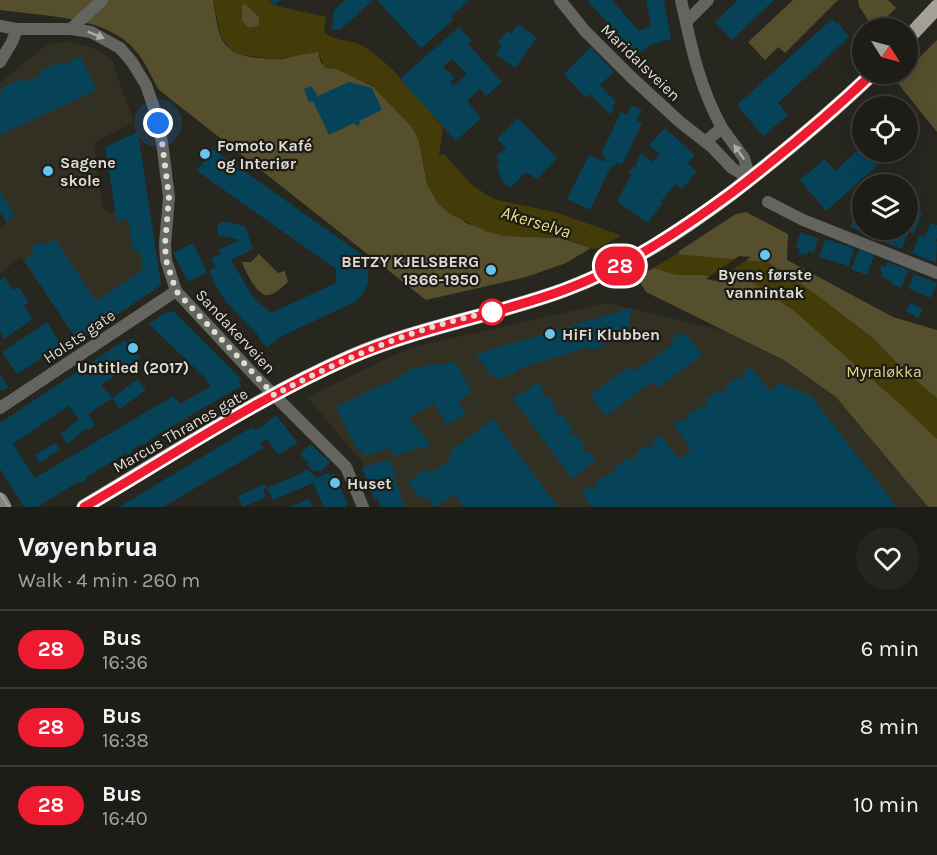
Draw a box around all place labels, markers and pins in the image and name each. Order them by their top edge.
place label: Fomoto Kafé og Interiør [217,136,312,173]
marker: Fomoto Kafé og Interiør [198,147,212,161]
place label: Sagene skole [60,153,116,190]
marker: Sagene skole [41,164,55,178]
marker: Byens første vannintak [758,248,772,262]
place label: BETZY KJELSBERG 1866-1950 [341,252,479,289]
marker: BETZY KJELSBERG 1866-1950 [484,263,498,277]
place label: Byens første vannintak [718,265,812,302]
unlabelled marker [479,299,505,325]
place label: HiFi Klubben [562,325,660,344]
marker: HiFi Klubben [543,327,557,341]
marker: Untitled (2017) [126,341,140,355]
place label: Untitled (2017) [77,358,189,377]
place label: Huset [347,474,392,493]
marker: Huset [328,476,342,490]

